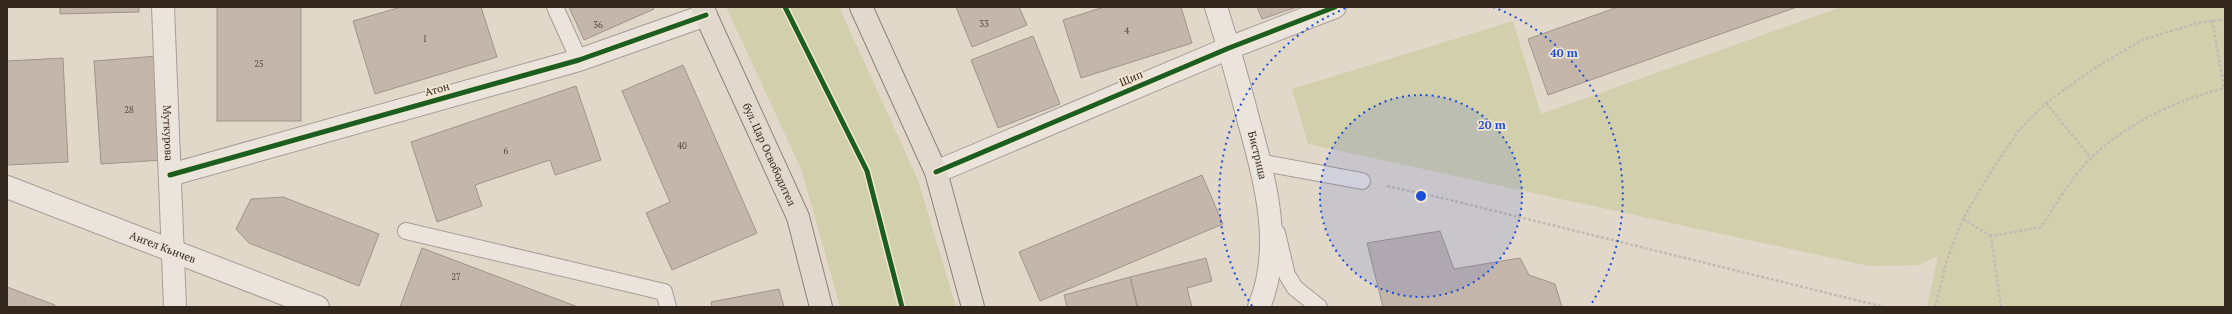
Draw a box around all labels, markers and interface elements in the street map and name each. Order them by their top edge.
house number: 33 [979,18,989,30]
house number: 36 [593,19,603,31]
house number: 4 [1125,25,1130,37]
house number: 1 [423,33,427,45]
text: 40 m [1550,45,1578,60]
house number: 25 [254,58,264,70]
street label: Щип [1117,67,1145,89]
street label: Атон [423,79,451,99]
street label: бул. Цар Освободител [740,101,799,208]
house number: 28 [124,104,134,116]
street label: Муткурова [160,105,176,162]
text: 20 m [1478,117,1506,132]
street label: Бистрица [1245,129,1270,181]
house number: 40 [677,140,687,152]
house number: 6 [504,145,509,157]
centre of rings [1414,189,1428,203]
street label: Ангел Кънчев [128,228,198,266]
house number: 27 [451,271,461,283]

